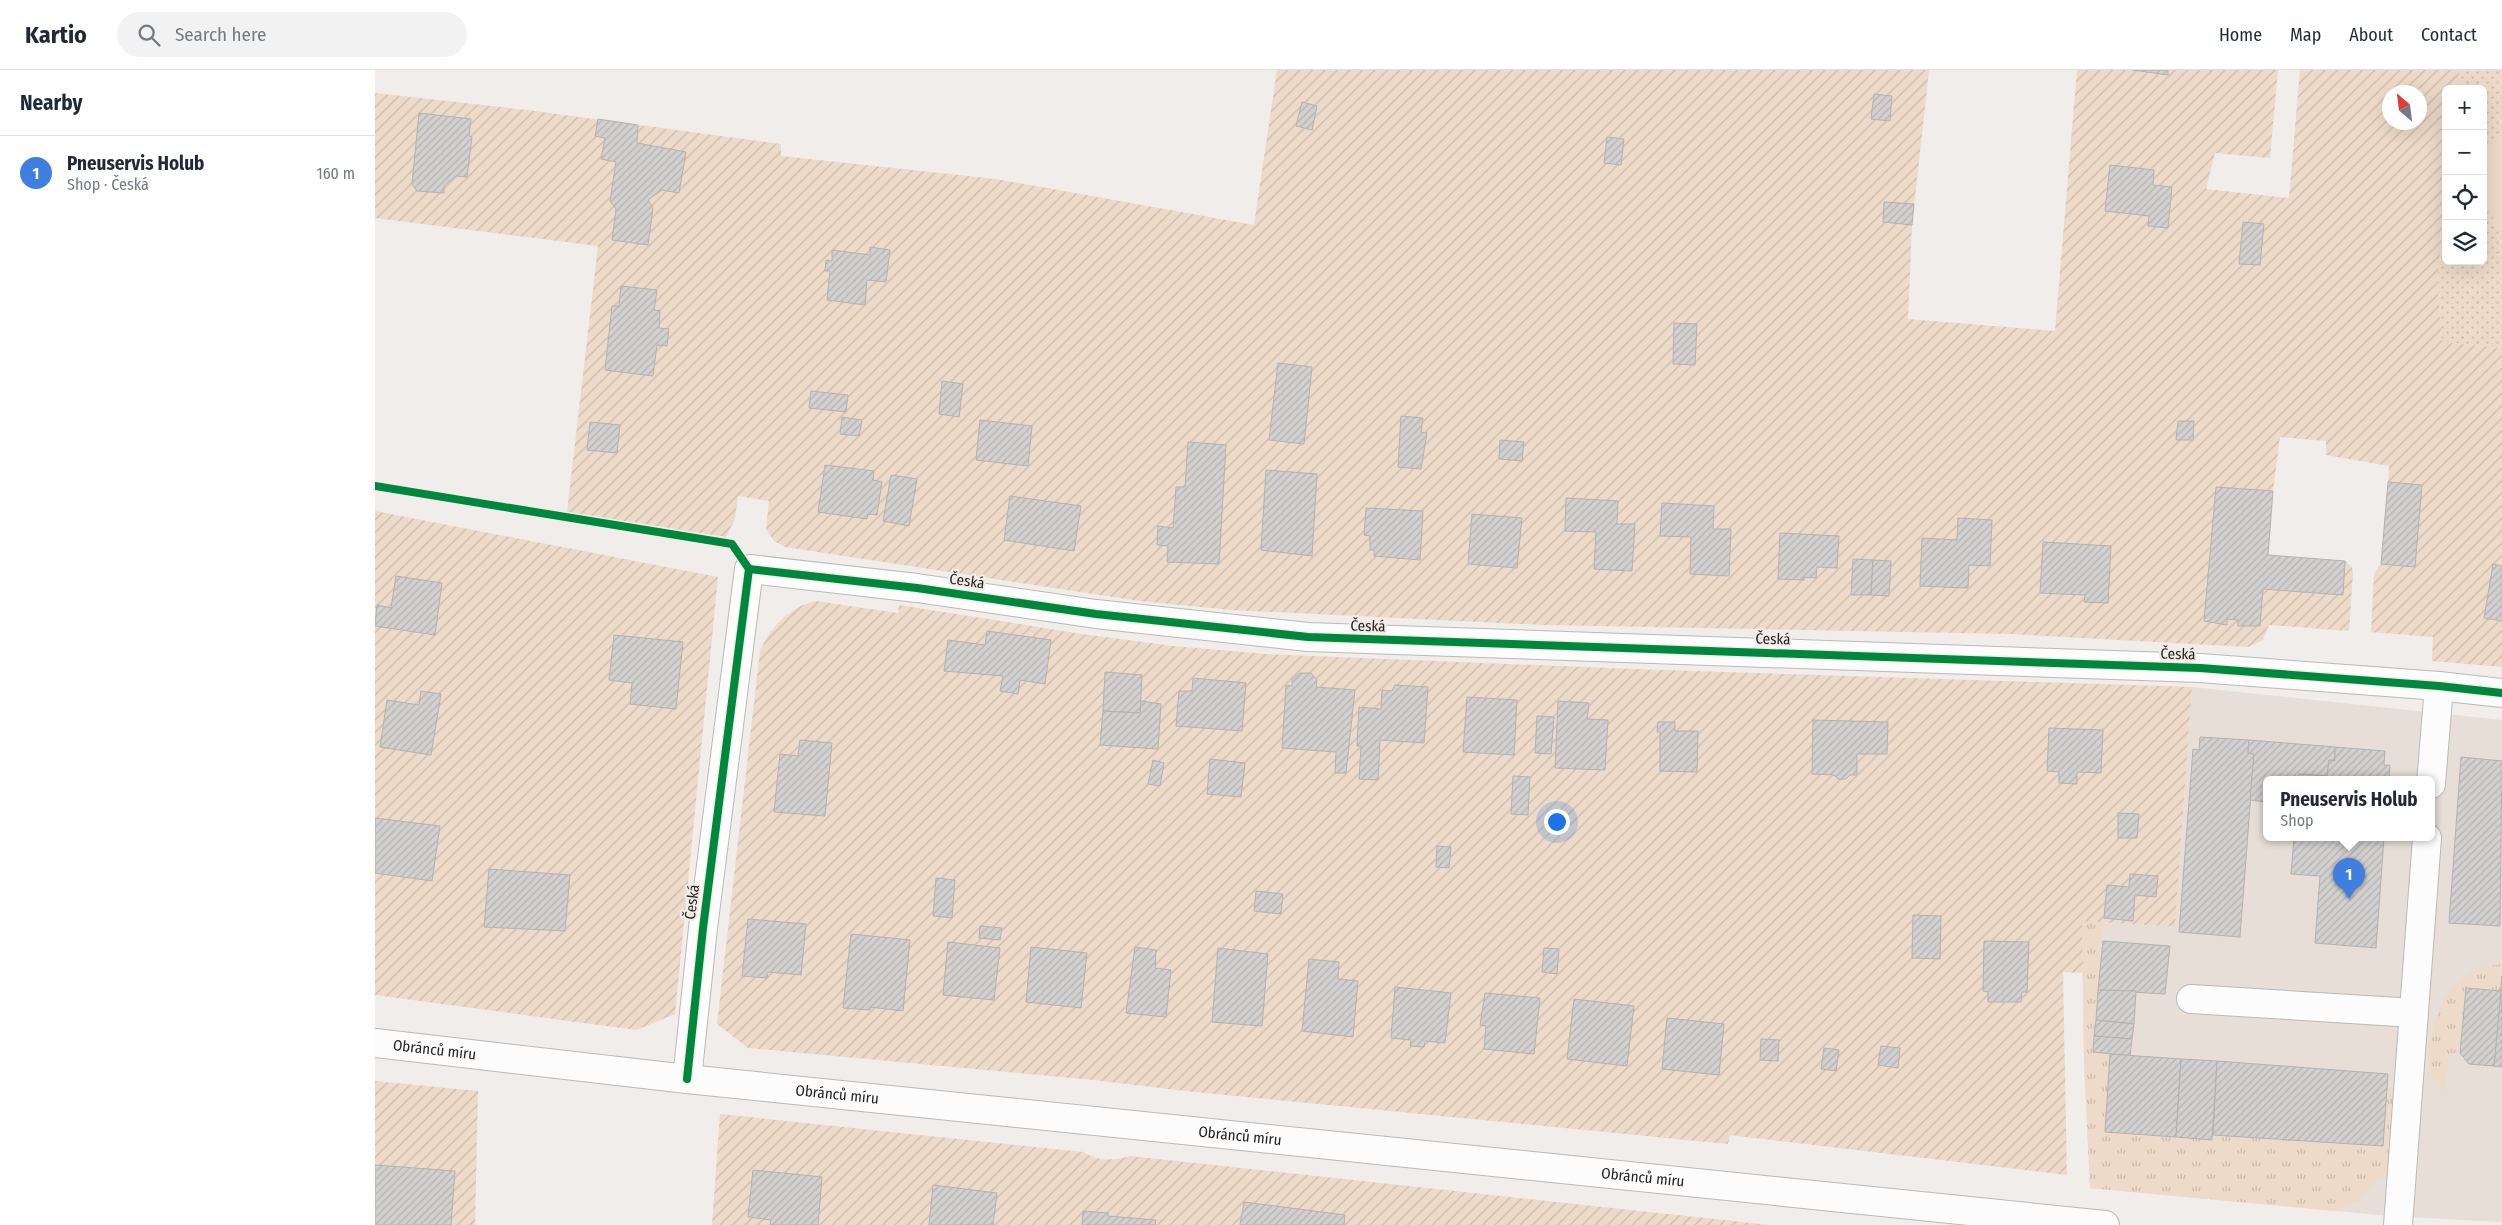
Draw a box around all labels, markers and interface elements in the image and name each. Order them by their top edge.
search box [117,12,467,57]
text: Kartio [25,21,87,49]
icon: search [135,21,163,49]
text: Search here [175,23,266,46]
text: Home [2219,24,2262,46]
text: Map [2290,24,2321,46]
text: About [2349,24,2393,46]
text: Contact [2421,24,2477,46]
north arrow [2382,85,2427,130]
map controls [2442,85,2487,265]
button: + [2442,85,2487,130]
text: Nearby [20,90,82,116]
button: − [2442,130,2487,175]
text: Pneuservis Holub [67,152,204,175]
text: 1 [33,164,39,183]
text: 160 m [316,164,355,183]
text: Shop · Česká [67,175,149,194]
button: locate [2442,175,2487,220]
button: layers [2442,220,2487,265]
street label: Česká [948,570,986,592]
street label: Česká [1350,616,1386,636]
street label: Česká [1755,629,1791,649]
street label: Česká [2160,644,2196,664]
popup [2263,776,2435,841]
text: Pneuservis Holub [2280,788,2418,811]
your location [1544,809,1570,835]
text: Shop [2280,811,2314,830]
pin: 1 [2333,858,2365,899]
street label: Česká [681,883,703,921]
street label: Obránců míru [392,1036,477,1064]
street label: Obránců míru [795,1081,880,1108]
street label: Obránců míru [1198,1123,1283,1149]
street label: Obránců míru [1600,1164,1685,1191]

